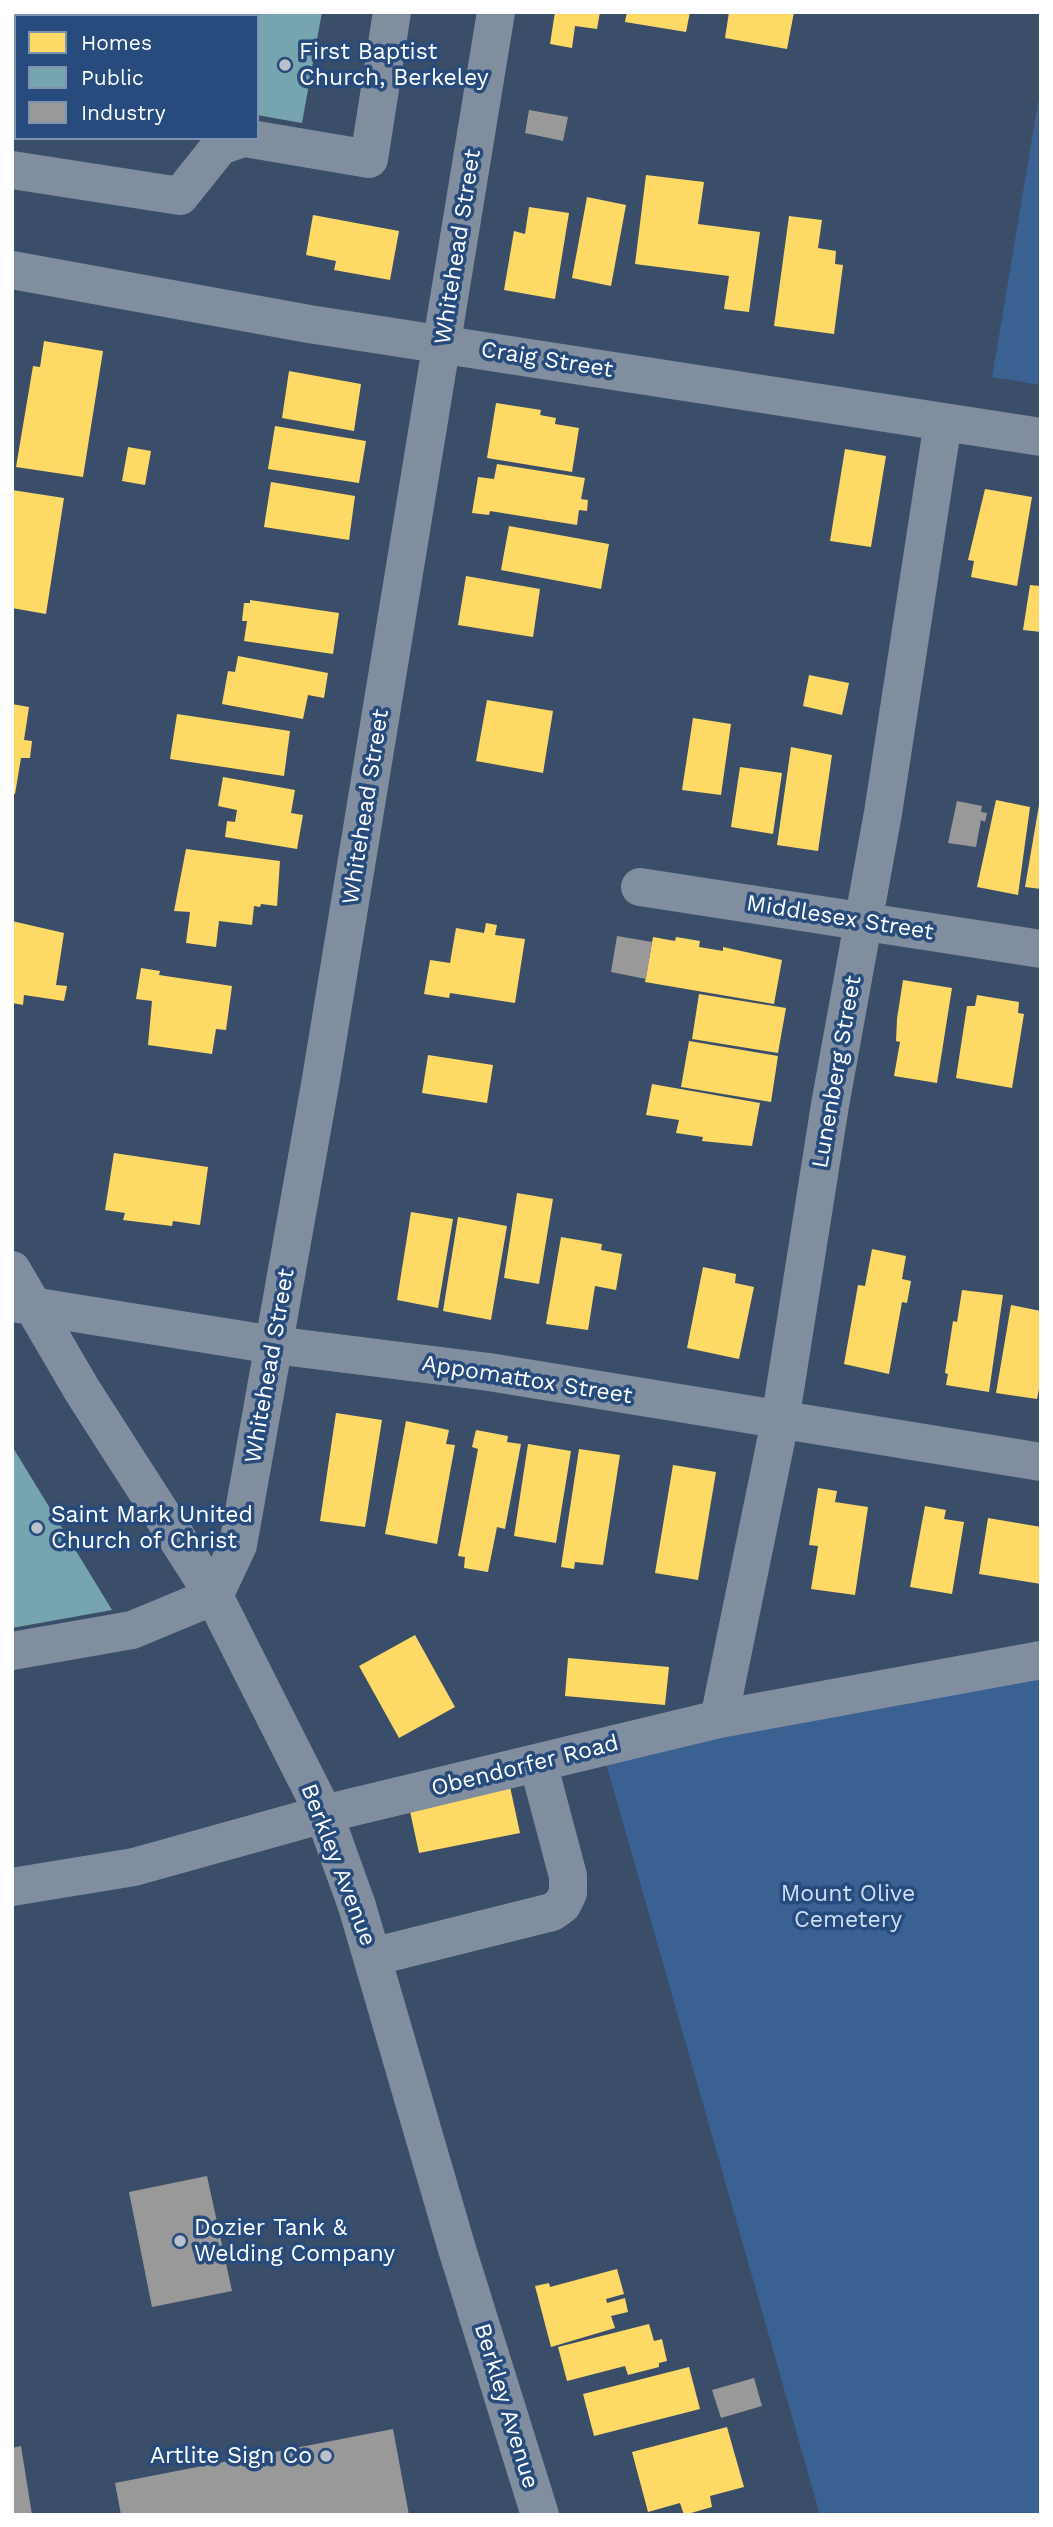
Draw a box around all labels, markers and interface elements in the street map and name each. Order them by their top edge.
legend [14,14,259,140]
text: Homes [81,30,152,55]
place label: First Baptist Church, Berkeley [299,38,488,92]
marker: First Baptist Church, Berkeley [277,57,293,73]
text: Public [81,65,144,90]
text: Industry [81,100,166,125]
street label: Whitehead Street [429,147,487,347]
street label: Craig Street [479,336,615,384]
street label: Whitehead Street [337,707,395,907]
street label: Middlesex Street [744,890,936,946]
street label: Lunenberg Street [806,973,868,1171]
street label: Whitehead Street [239,1266,301,1466]
street label: Appomattox Street [420,1350,634,1410]
place label: Saint Mark United Church of Christ [51,1501,253,1555]
marker: Saint Mark United Church of Christ [29,1520,45,1536]
street label: Obendorfer Road [429,1729,621,1803]
street label: Berkley Avenue [294,1780,382,1950]
park label: Mount Olive Cemetery [781,1880,915,1934]
place label: Dozier Tank & Welding Company [194,2214,395,2268]
marker: Dozier Tank & Welding Company [172,2233,188,2249]
street label: Berkley Avenue [468,2320,544,2492]
place label: Artlite Sign Co [150,2442,312,2470]
marker: Artlite Sign Co [318,2448,334,2464]

